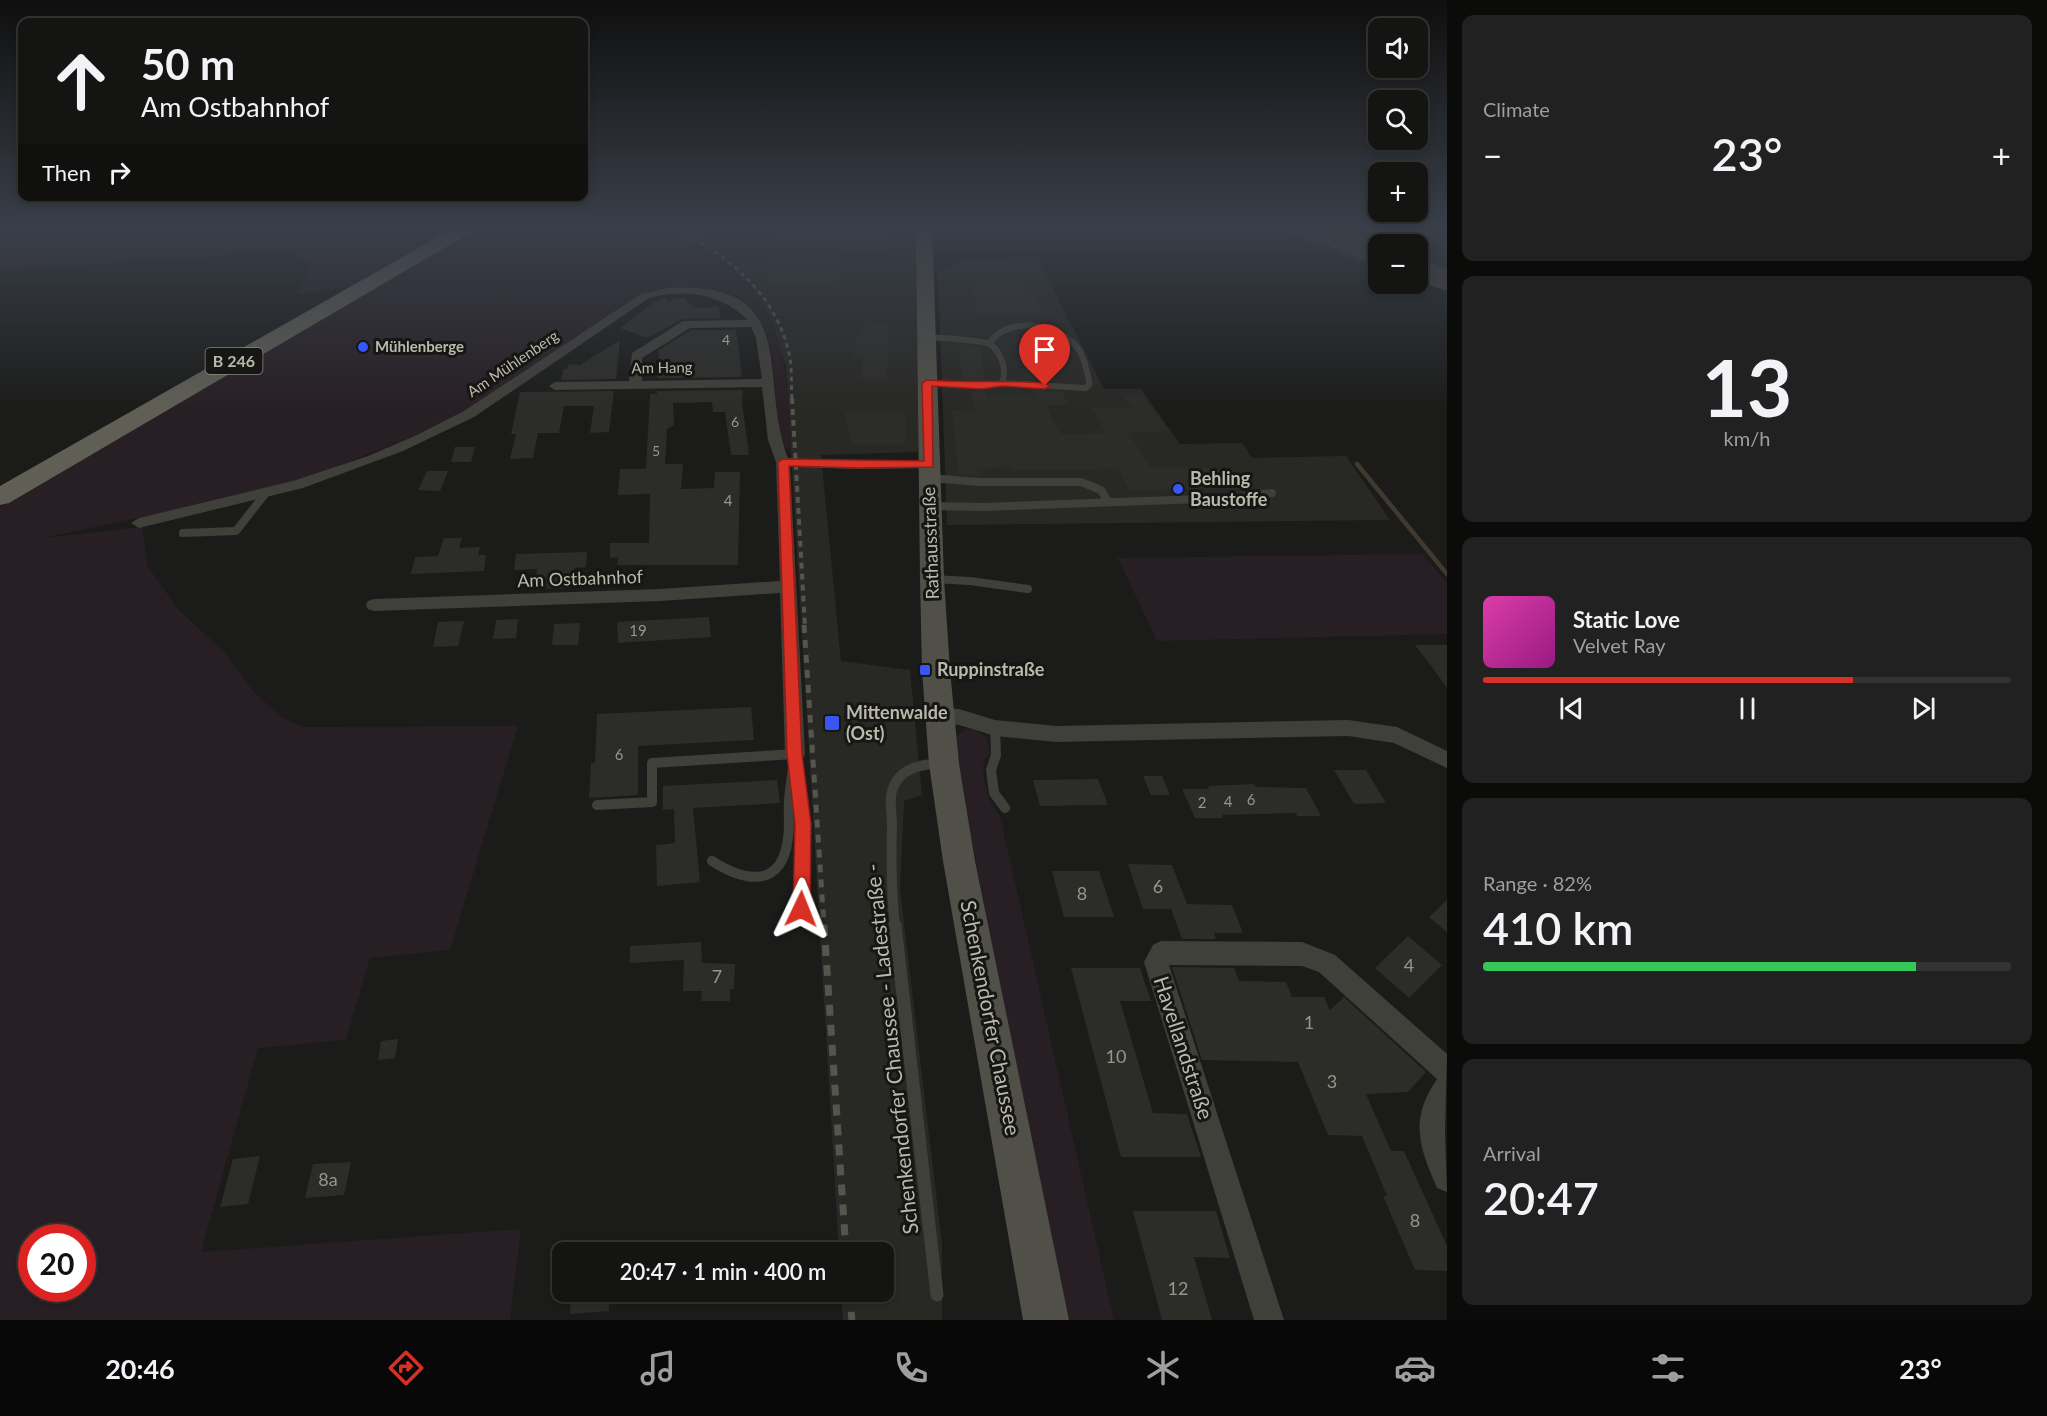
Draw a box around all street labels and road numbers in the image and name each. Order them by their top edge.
street label: Am Mühlenberg [463,326,562,400]
road number: B 246 [206,348,262,374]
street label: Am Hang [631,357,693,377]
street label: Rathausstraße [917,486,943,600]
street label: Am Ostbahnhof [517,565,644,591]
street label: Schenkendorfer Chaussee - Ladestraße - [859,863,922,1236]
street label: Schenkendorfer Chaussee [956,898,1027,1137]
street label: Havellandstraße [1149,973,1219,1122]

